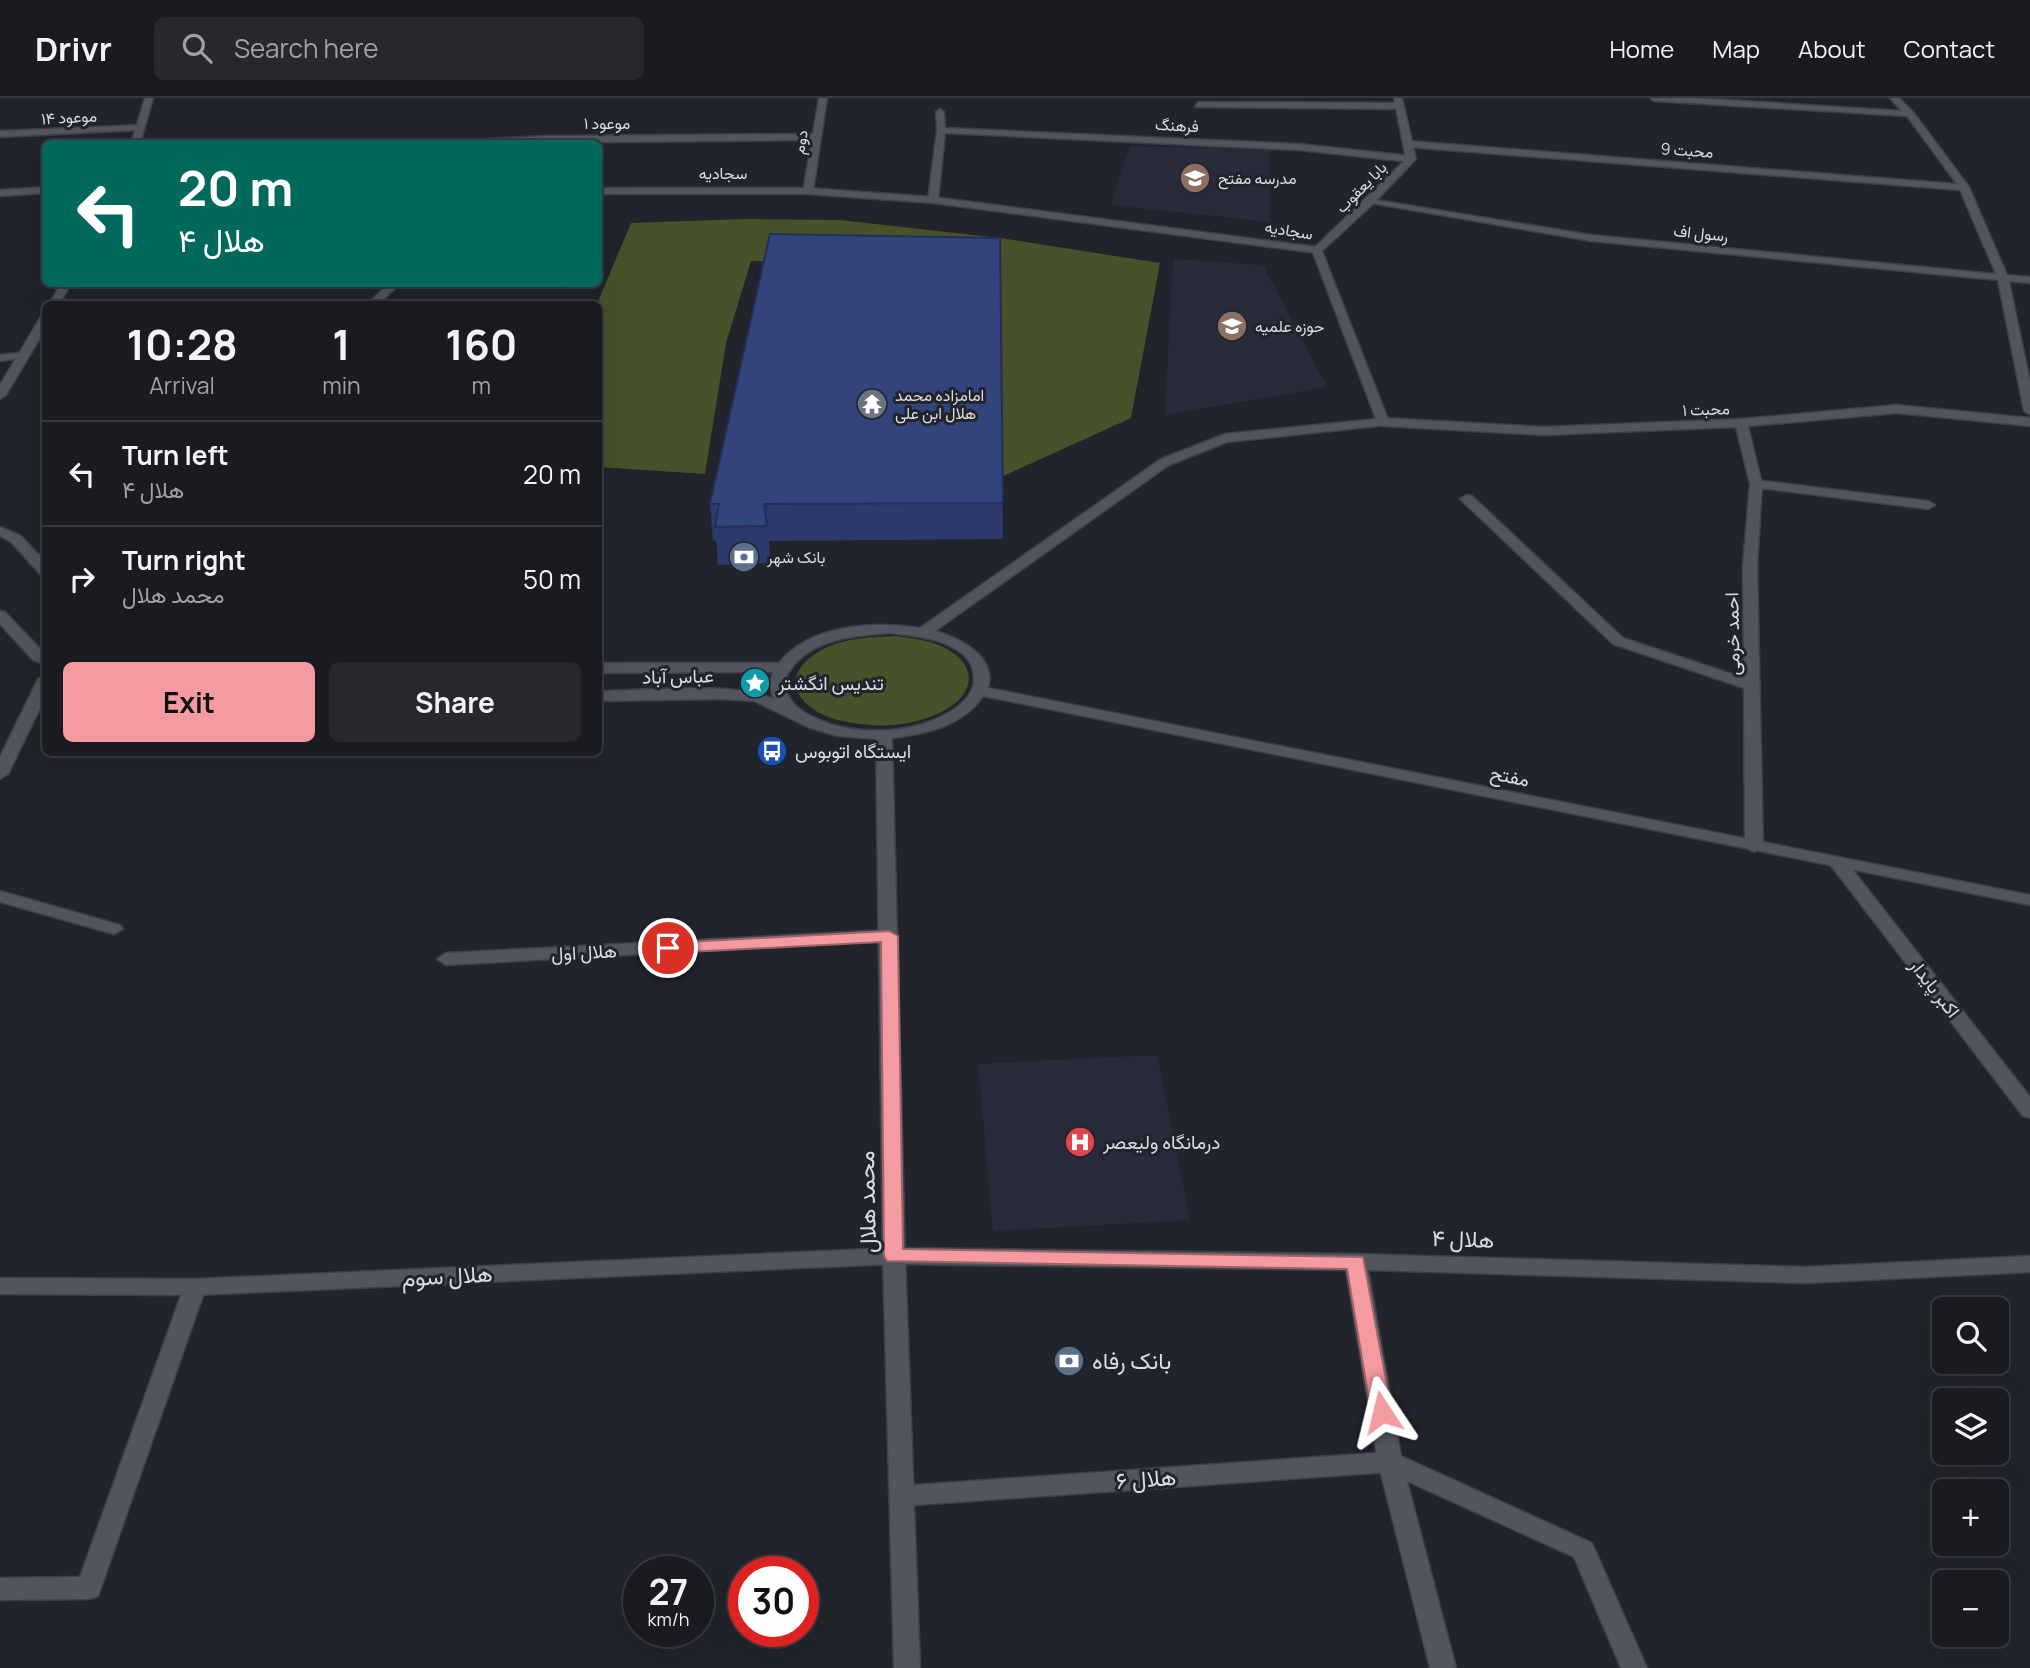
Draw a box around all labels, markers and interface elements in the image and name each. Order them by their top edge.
search box [154,17,644,80]
text: Drivr [35,26,112,71]
icon: search [178,29,216,67]
text: Search here [234,30,378,66]
text: Home [1609,32,1674,65]
text: Map [1712,32,1760,65]
text: About [1798,32,1866,65]
text: Contact [1904,32,1995,65]
street label: موعود ۱۴ [41,105,97,129]
street label: موعود ۱ [584,112,630,134]
street label: فرهنگ [1155,113,1199,137]
street label: دوم [787,128,813,156]
street label: محبت 9 [1660,137,1714,163]
text: 20 m [178,154,293,221]
street label: بابا یعقوب [1331,157,1391,217]
school or university icon: مدرسه مفتح [1178,161,1212,195]
street label: سجادیه [699,162,747,184]
place label: مدرسه مفتح [1218,167,1297,190]
icon: left [63,168,154,259]
street label: سجادیه [1263,215,1315,245]
text: هلال ۴ [178,218,265,262]
street label: رسول اف [1673,219,1729,247]
school or university icon: حوزه علمیه [1215,309,1249,343]
text: 10:28 [127,315,238,373]
text: 1 [332,315,351,373]
text: 160 [445,315,517,373]
place label: حوزه علمیه [1255,315,1325,337]
text: Arrival [149,369,215,401]
text: min [322,369,361,401]
text: m [472,369,491,401]
place label: امامزاده محمد هلال ابن علی [895,384,984,424]
temple icon: امامزاده محمد هلال ابن علی [855,387,889,421]
street label: محبت ۱ [1682,397,1730,421]
text: Turn left [122,437,229,473]
icon: left [63,455,101,493]
text: 20 m [523,456,581,492]
text: هلال ۴ [122,473,184,505]
bank icon: بانک شهر [727,540,761,574]
text: Turn right [122,542,246,578]
place label: بانک شهر [766,546,826,568]
icon: right [63,560,101,598]
text: 50 m [523,561,581,597]
text: محمد هلال [122,578,225,610]
street label: احمد خرمی [1718,592,1746,676]
button: Exit [63,662,315,742]
button: Share [329,662,581,742]
street label: عباس آباد [642,662,714,690]
place icon: تندیس انگشتر [738,666,772,700]
place label: تندیس انگشتر [777,670,884,696]
bus stop icon: ایستگاه اتوبوس [755,734,789,768]
place label: ایستگاه اتوبوس [795,738,911,764]
street label: مفتح [1488,759,1532,794]
pin [638,918,698,978]
icon: arrive [649,929,687,967]
street label: هلال اول [551,937,617,967]
street label: اکبر پایدار [1902,952,1966,1024]
hospital icon: درمانگاه ولیعصر [1063,1125,1097,1159]
place label: درمانگاه ولیعصر [1102,1129,1220,1155]
street label: محمد هلال [849,1150,883,1254]
street label: هلال ۴ [1431,1221,1495,1255]
street label: هلال سوم [401,1257,493,1293]
map controls [1932,1297,2009,1647]
button: search [1932,1297,2009,1374]
bank icon: بانک رفاه [1052,1344,1086,1378]
place label: بانک رفاه [1092,1344,1171,1376]
position arrow [1345,1375,1419,1449]
button: layers [1932,1388,2009,1465]
street label: هلال ۶ [1115,1460,1177,1496]
button: + [1932,1479,2009,1556]
speed limit sign: 30 [728,1556,819,1647]
text: 27 [649,1568,688,1616]
button: − [1932,1570,2009,1647]
text: km/h [648,1607,689,1631]

